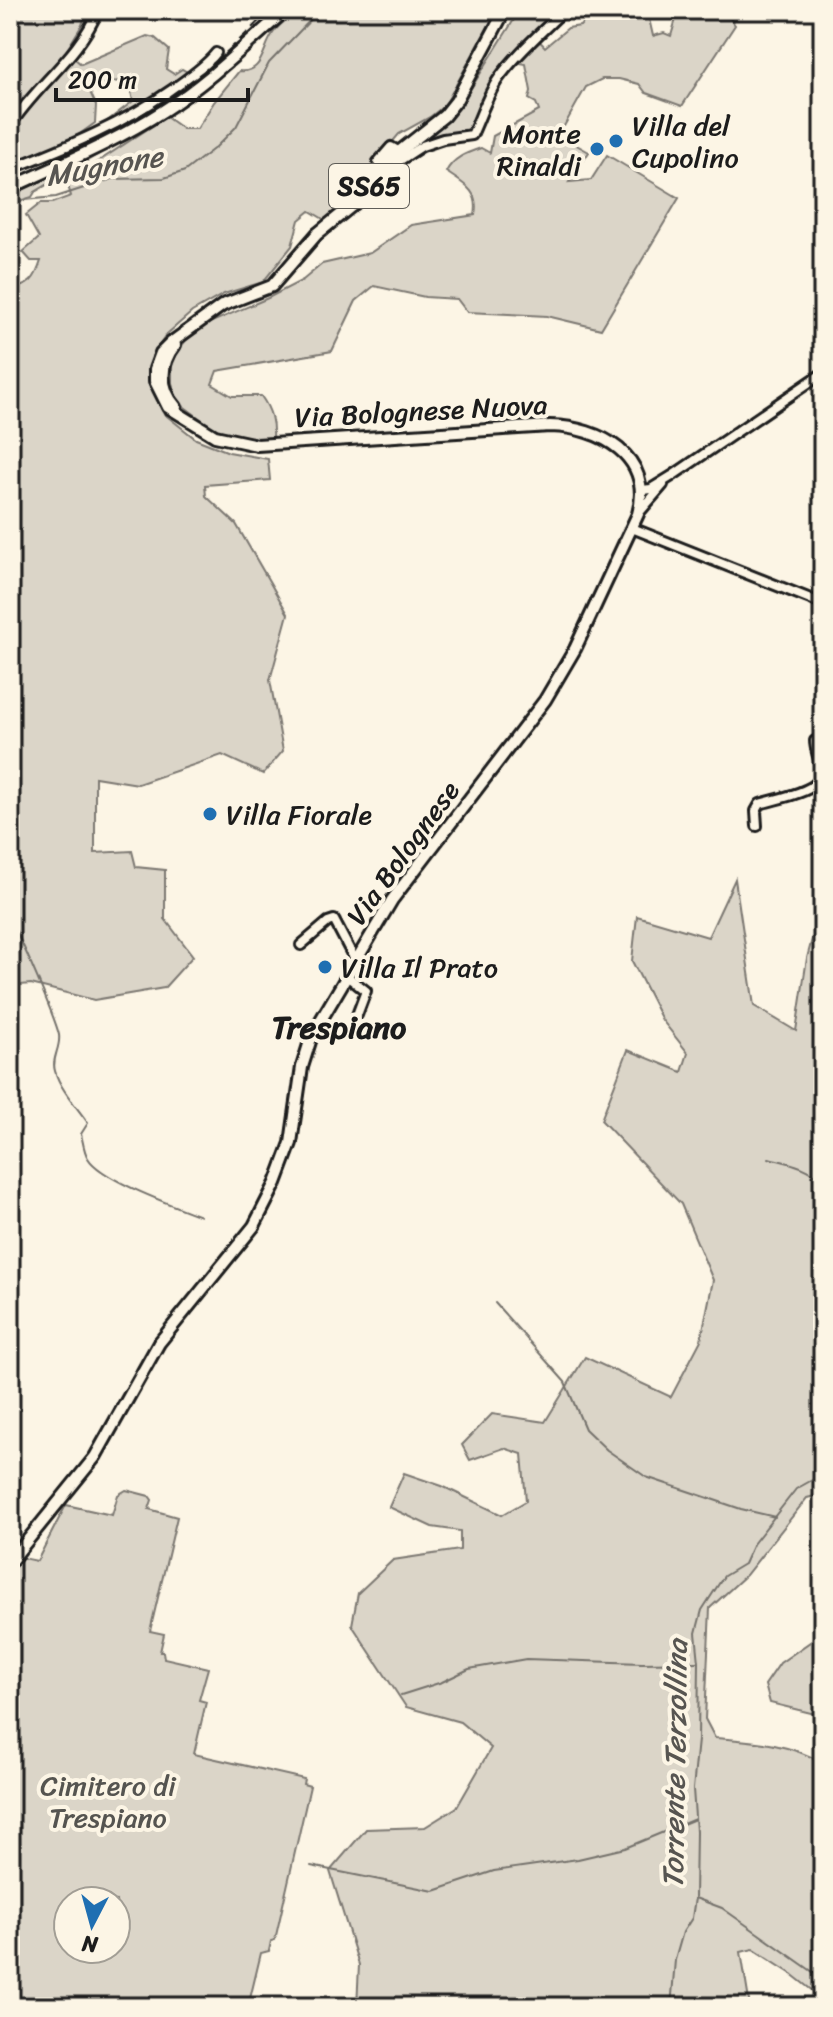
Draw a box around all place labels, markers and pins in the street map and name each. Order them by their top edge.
place label: Villa del Cupolino [632,101,739,182]
place label: Monte Rinaldi [497,109,582,190]
marker: Villa del Cupolino [607,132,625,150]
marker: Monte Rinaldi [588,140,606,158]
place label: Villa Fiorale [226,790,372,839]
marker: Villa Fiorale [201,805,219,823]
place label: Villa Il Prato [341,943,498,992]
marker: Villa Il Prato [316,958,334,976]

